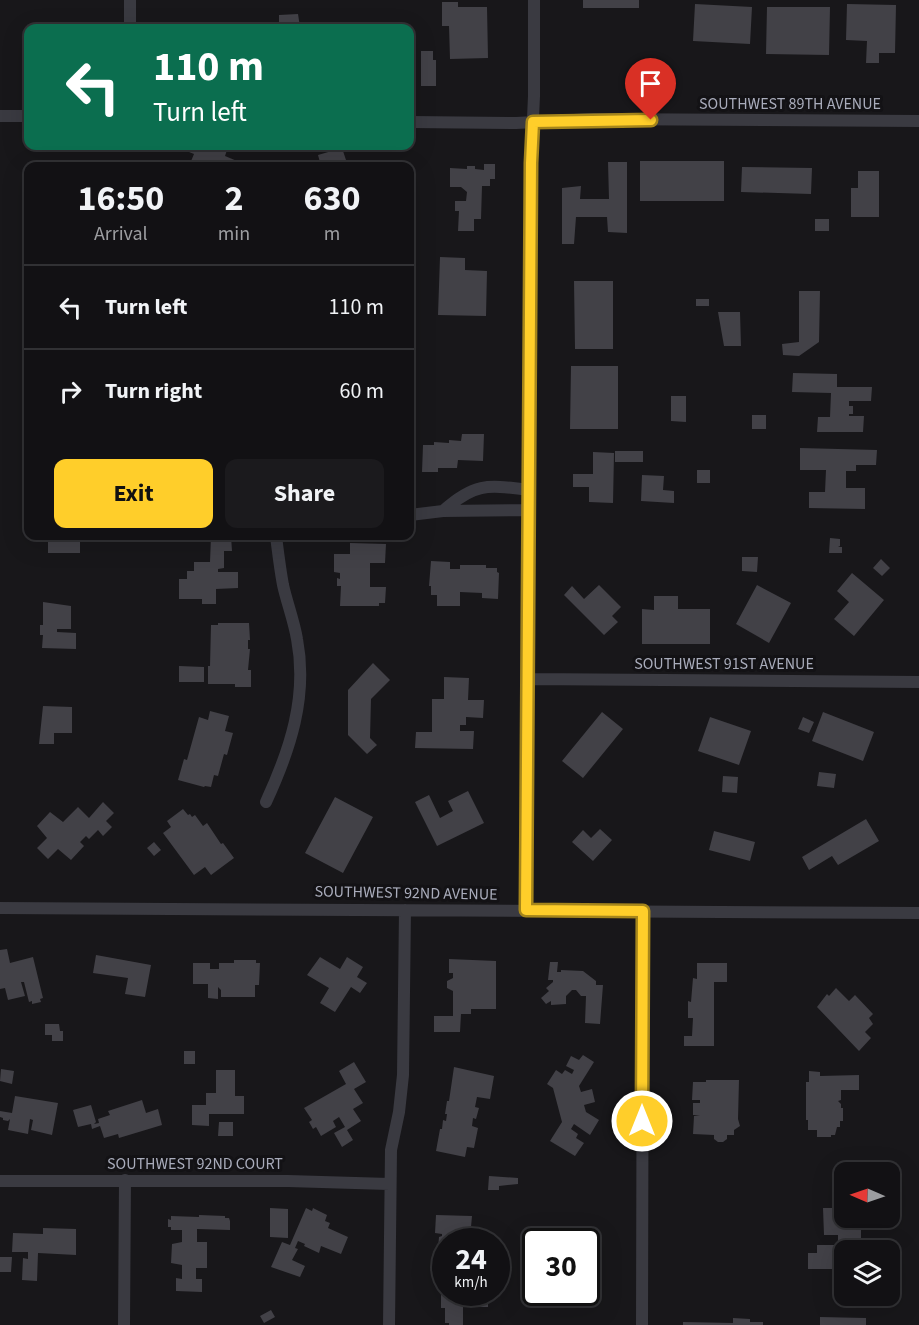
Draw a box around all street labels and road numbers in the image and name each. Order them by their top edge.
street label: SOUTHWEST 89TH AVENUE [699,93,881,115]
street label: SOUTHWEST 91ST AVENUE [634,653,814,675]
street label: SOUTHWEST 92ND AVENUE [314,880,498,906]
street label: SOUTHWEST 92ND COURT [107,1153,283,1175]

